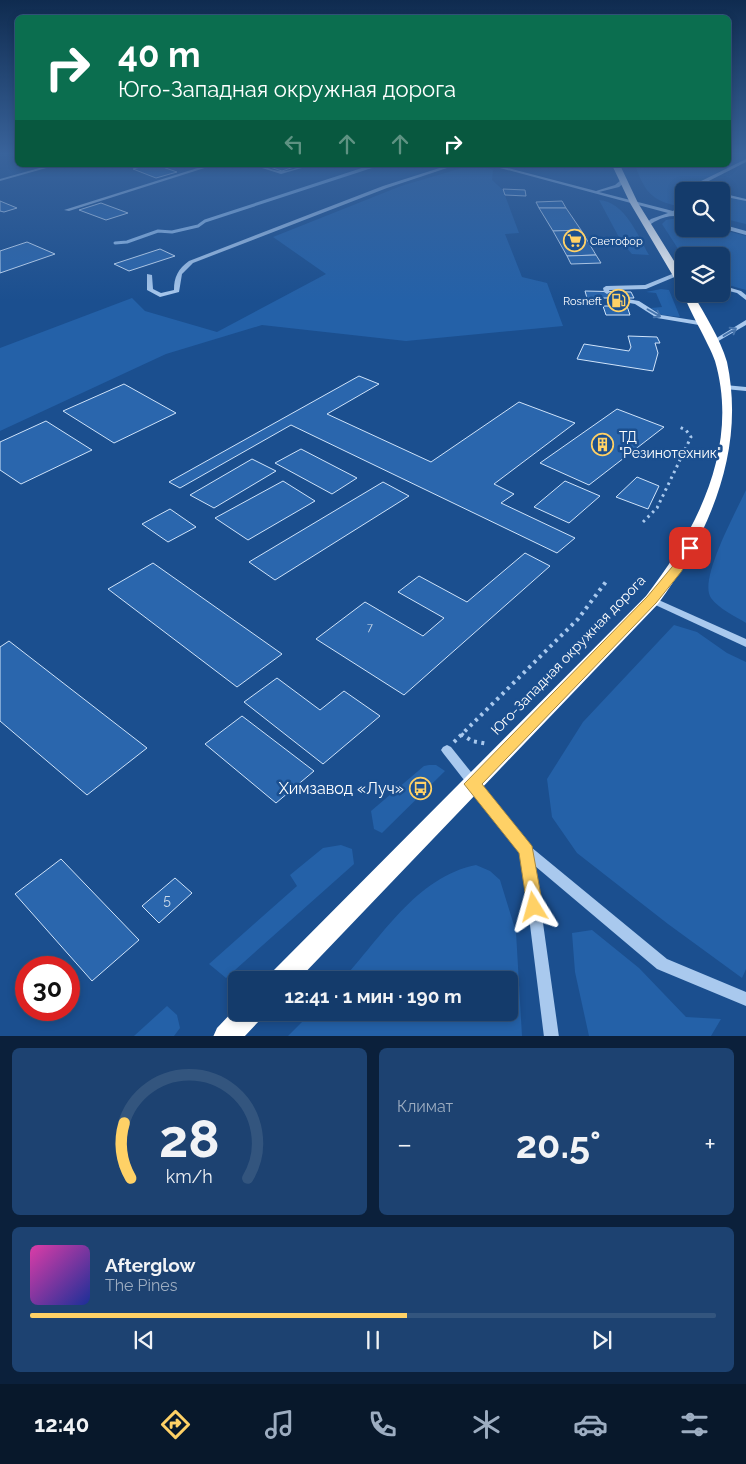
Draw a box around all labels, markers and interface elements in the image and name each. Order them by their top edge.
text: 40 m [118,34,200,75]
icon: right [35,35,100,100]
text: Юго-Западная окружная дорога [118,76,456,102]
icon: left [280,130,308,158]
icon: ahead [333,130,361,158]
icon: ahead [386,130,414,158]
icon: right [439,130,467,158]
map controls [675,182,730,302]
button: search [675,182,730,237]
supermarket icon: Светофор [562,229,586,253]
place label: Светофор [590,235,643,248]
button: layers [675,247,730,302]
fuel station icon: Rosneft [606,289,630,313]
place label: Rosneft [563,295,602,308]
one-way arrow [646,308,661,318]
one-way arrow [722,326,736,336]
place label: ТД "Резинотехник" [619,429,721,461]
building icon: ТД "Резинотехник" [591,433,615,457]
pin [669,527,711,569]
icon: arrive [676,534,704,562]
street label: Юго-Западная окружная дорога [488,572,648,738]
house number: 7 [367,621,373,634]
bus stop icon: Химзавод «Луч» [408,776,432,800]
place label: Химзавод «Луч» [279,779,404,798]
position arrow [507,880,559,932]
house number: 5 [163,892,171,908]
speed limit sign: 30 [15,956,80,1021]
text: 12:41 · 1 мин · 190 m [284,985,462,1007]
text: Климат [397,1097,453,1116]
text: 28 [159,1108,220,1169]
text: 20.5° [516,1122,601,1167]
text: − [397,1128,412,1161]
text: + [704,1128,716,1161]
text: km/h [166,1166,213,1187]
text: Afterglow [105,1254,195,1276]
text: The Pines [105,1276,177,1295]
icon: previous [130,1326,158,1354]
icon: pause [359,1326,387,1354]
icon: next [588,1326,616,1354]
icon: directions [158,1407,193,1442]
icon: music [262,1407,297,1442]
icon: phone [365,1407,400,1442]
icon: climate [469,1407,504,1442]
icon: car [573,1407,608,1442]
icon: filters [677,1407,712,1442]
text: 12:40 [34,1411,89,1437]

